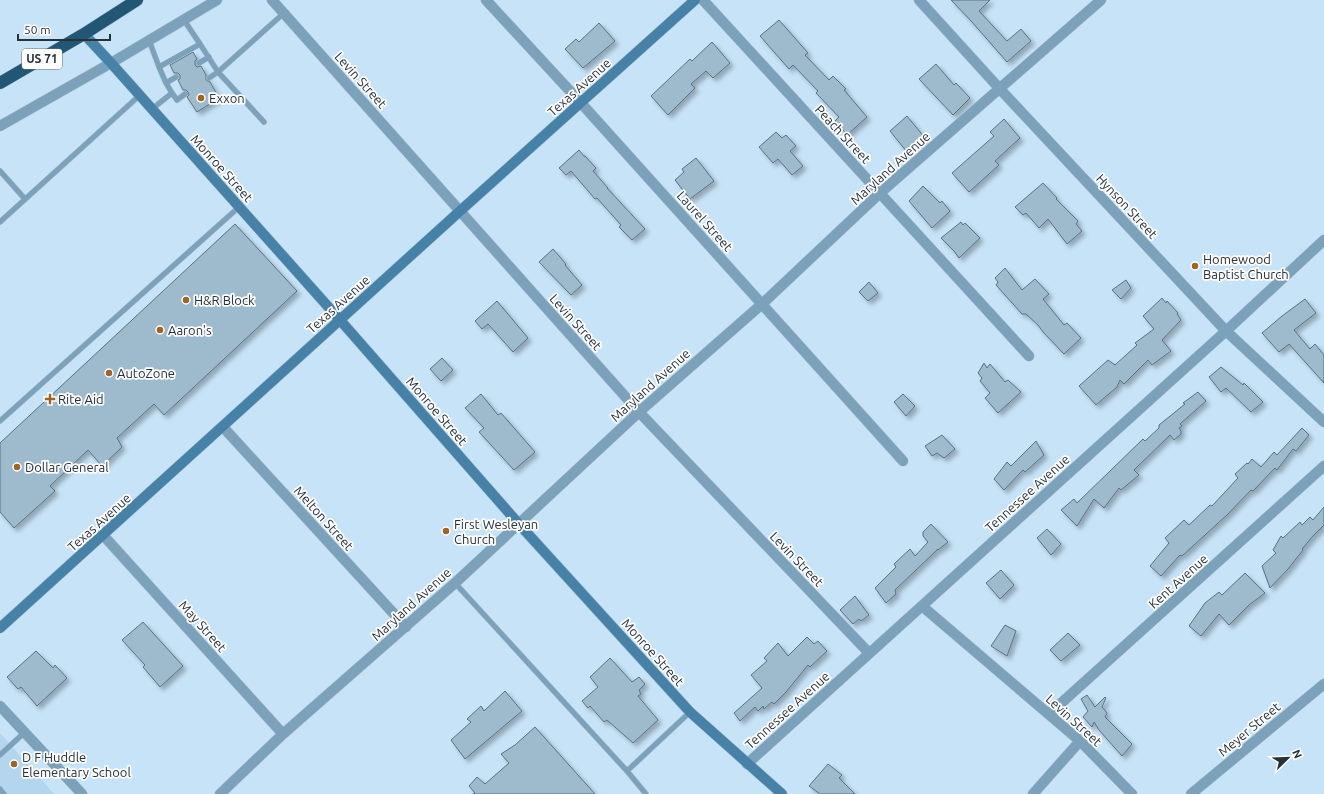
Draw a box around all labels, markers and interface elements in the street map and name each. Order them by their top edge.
scale bar [18,16,110,42]
text: 50 m [24,23,51,36]
road number: US 71 [22,49,62,69]
street label: Levin Street [332,49,390,111]
street label: Texas Avenue [545,55,613,119]
place label: Exxon [209,91,245,105]
marker: Exxon [196,93,206,103]
street label: Peach Street [813,102,873,166]
street label: Maryland Avenue [848,129,932,207]
street label: Monroe Street [188,132,256,204]
street label: Hynson Street [1094,171,1160,241]
street label: Laurel Street [675,188,735,254]
place label: Homewood Baptist Church [1203,252,1289,281]
marker: Homewood Baptist Church [1190,261,1200,271]
street label: Texas Avenue [304,272,372,336]
street label: Levin Street [547,291,605,353]
place label: H&R Block [194,293,255,307]
marker: H&R Block [181,295,191,305]
place label: Aaron's [168,323,212,337]
marker: Aaron's [155,325,165,335]
street label: Maryland Avenue [608,346,692,424]
place label: AutoZone [117,366,175,380]
marker: AutoZone [104,368,114,378]
street label: Monroe Street [404,374,470,448]
place label: Rite Aid [58,392,104,406]
marker: Rite Aid [45,394,55,404]
street label: Tennessee Avenue [982,452,1072,534]
place label: Dollar General [25,460,109,474]
marker: Dollar General [12,462,22,472]
street label: Melton Street [292,483,356,553]
street label: Texas Avenue [65,490,133,554]
place label: First Wesleyan Church [454,517,538,546]
marker: First Wesleyan Church [441,526,451,536]
street label: Levin Street [768,529,826,589]
street label: Kent Avenue [1146,551,1210,611]
street label: Maryland Avenue [369,565,453,643]
street label: May Street [177,598,229,654]
street label: Monroe Street [619,616,687,688]
street label: Tennessee Avenue [742,669,832,751]
street label: Levin Street [1043,691,1105,749]
street label: Meyer Street [1215,699,1283,759]
north arrow [1268,738,1308,778]
text: N [1290,748,1304,760]
place label: D F Huddle Elementary School [22,750,131,779]
marker: D F Huddle Elementary School [9,759,19,769]

